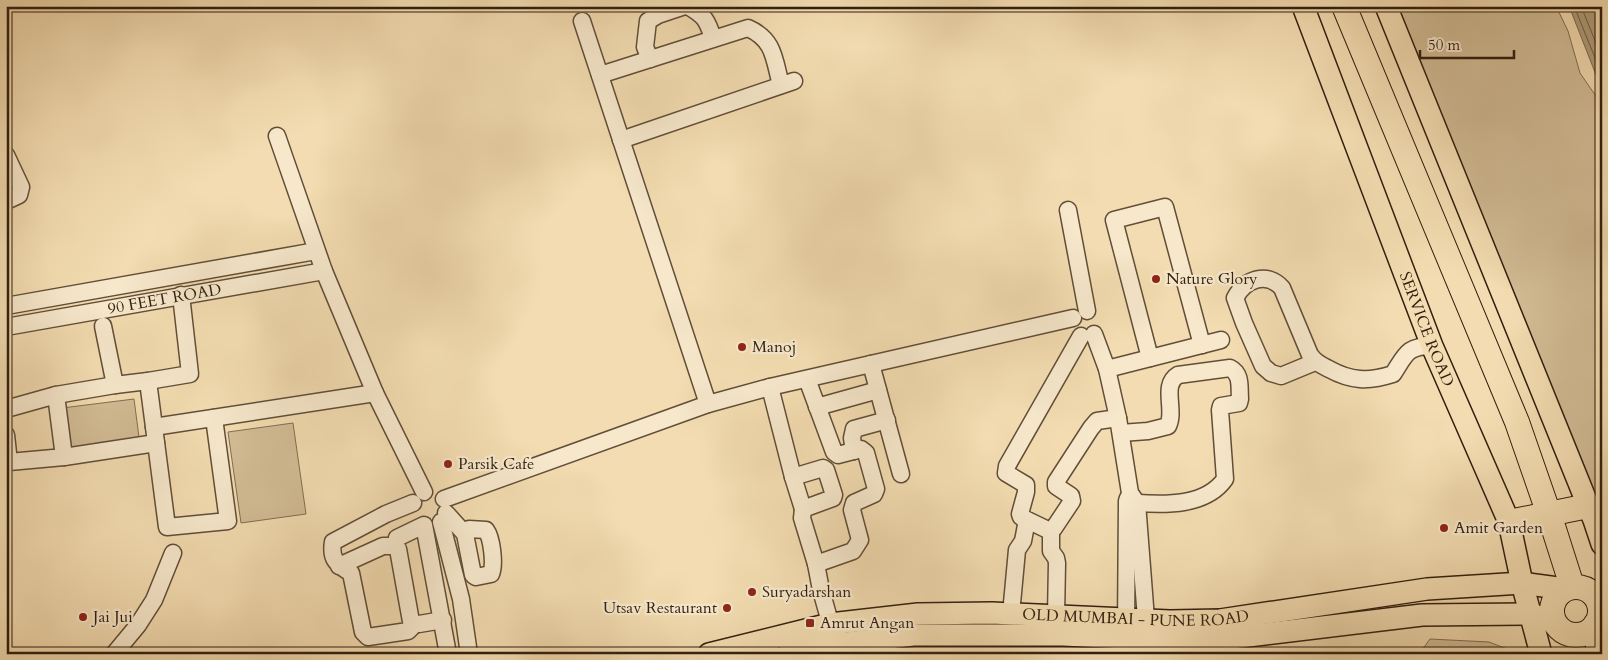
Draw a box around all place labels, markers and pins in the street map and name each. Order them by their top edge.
place label: Nature Glory [1166,268,1258,290]
marker: Nature Glory [1150,273,1162,285]
place label: Manoj [752,336,796,358]
marker: Manoj [736,341,748,353]
place label: Parsik Cafe [458,453,534,475]
marker: Parsik Cafe [442,458,454,470]
place label: Amit Garden [1454,517,1543,539]
marker: Amit Garden [1438,522,1450,534]
place label: Suryadarshan [762,581,851,603]
marker: Suryadarshan [746,586,758,598]
place label: Utsav Restaurant [603,597,717,619]
marker: Utsav Restaurant [721,602,733,614]
place label: Jai Jui [91,606,133,628]
marker: Jai Jui [77,611,89,623]
place label: Amrut Angan [820,612,914,634]
marker: Amrut Angan [804,617,816,629]

